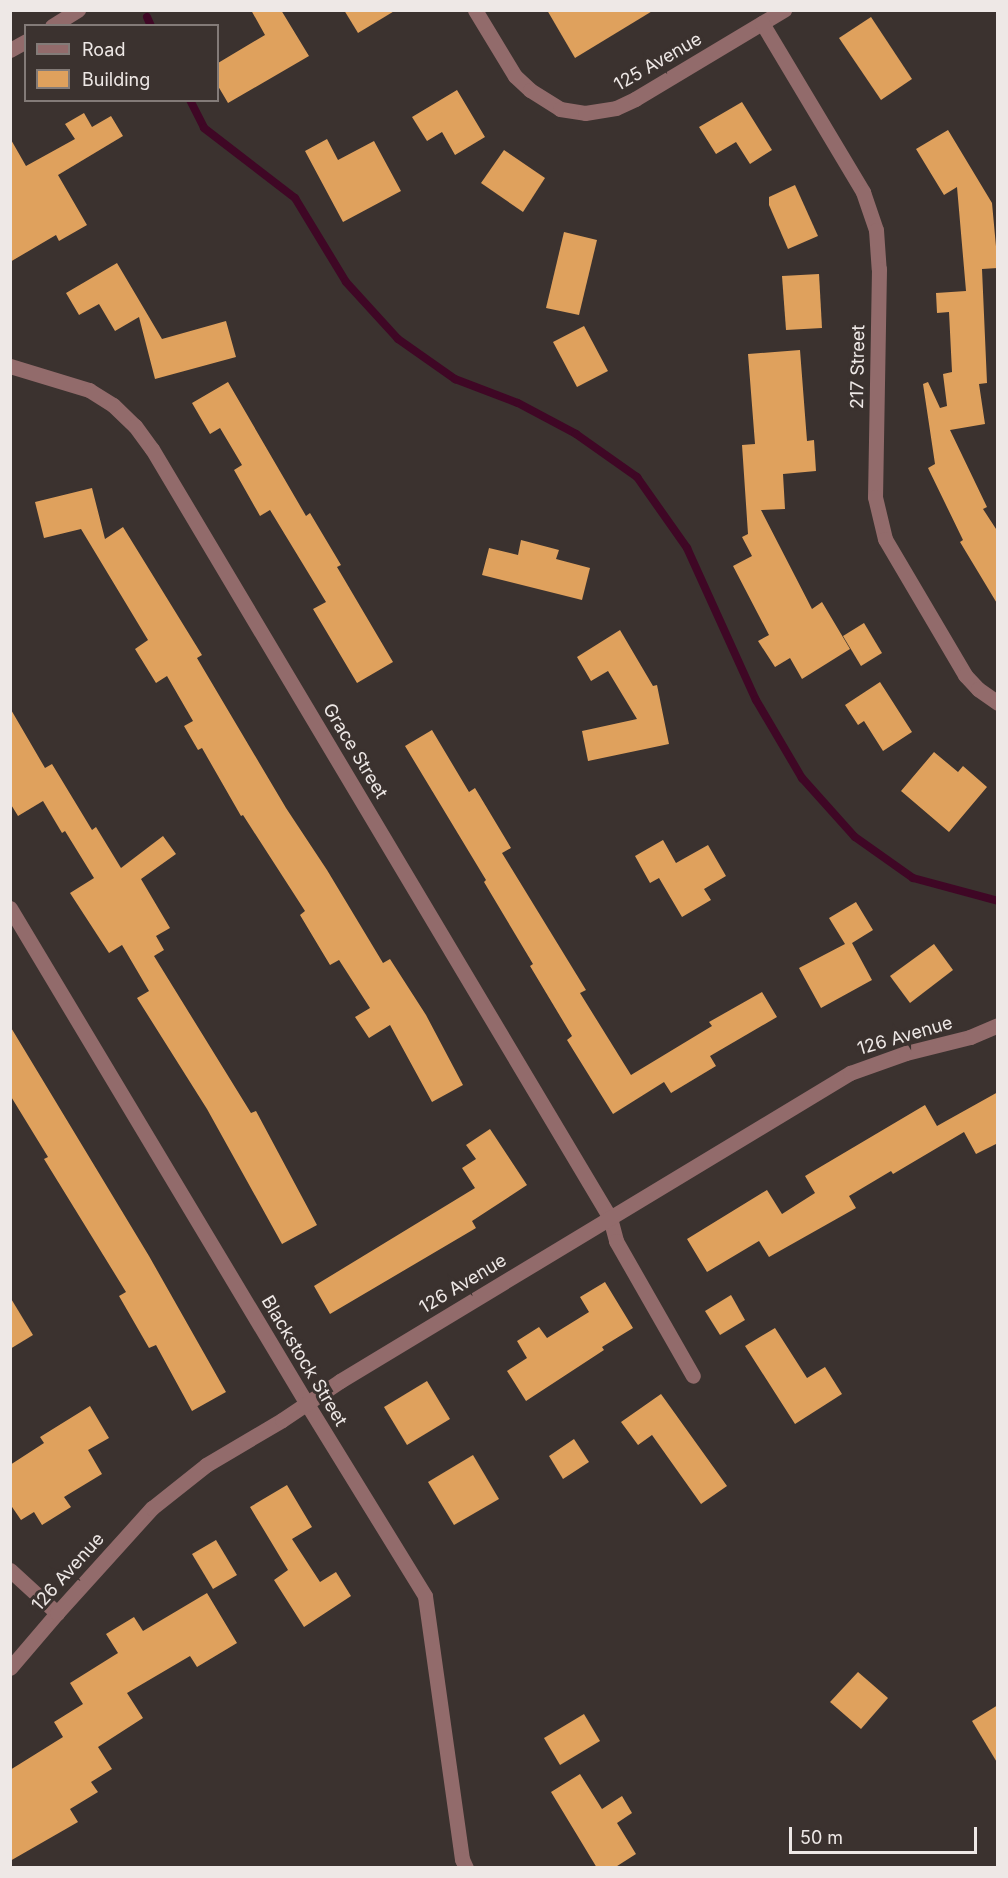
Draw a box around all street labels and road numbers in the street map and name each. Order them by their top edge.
street label: 125 Avenue [610,28,706,96]
street label: 217 Street [846,325,870,409]
street label: Grace Street [318,700,392,802]
street label: 126 Avenue [855,1012,955,1060]
street label: 126 Avenue [416,1250,510,1318]
street label: Blackstock Street [257,1292,351,1430]
street label: 126 Avenue [27,1528,109,1616]

